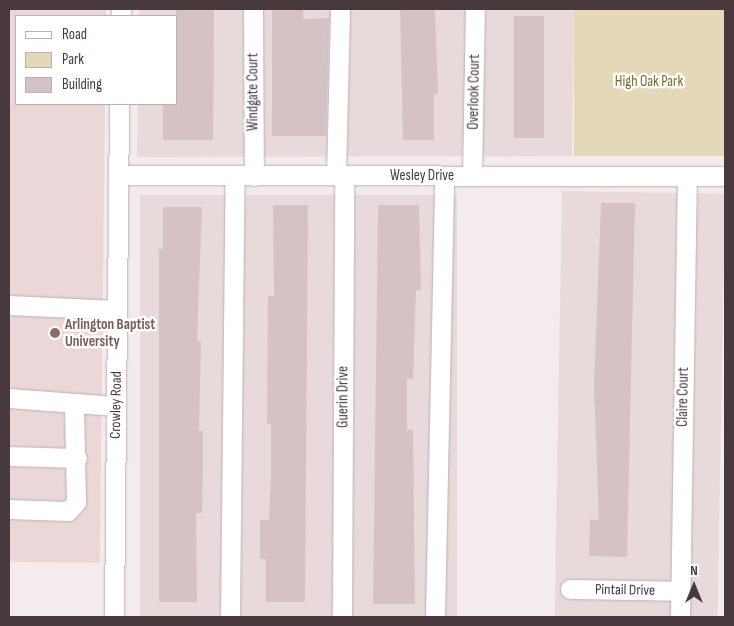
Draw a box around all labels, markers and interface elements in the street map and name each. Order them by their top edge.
legend [15,15,178,105]
text: Road [62,25,87,44]
text: Park [62,50,84,69]
street label: Windgate Court [244,53,262,131]
street label: Overlook Court [464,54,484,130]
park label: High Oak Park [615,73,683,91]
text: Building [62,75,102,94]
street label: Wesley Drive [390,167,454,185]
place label: Arlington Baptist University [65,315,155,350]
marker: Arlington Baptist University [49,327,61,339]
street label: Guerin Drive [334,366,352,428]
street label: Claire Court [673,367,693,427]
street label: Crowley Road [106,371,126,439]
north arrow [669,561,719,611]
text: N [690,562,698,579]
street label: Pintail Drive [595,580,655,600]

